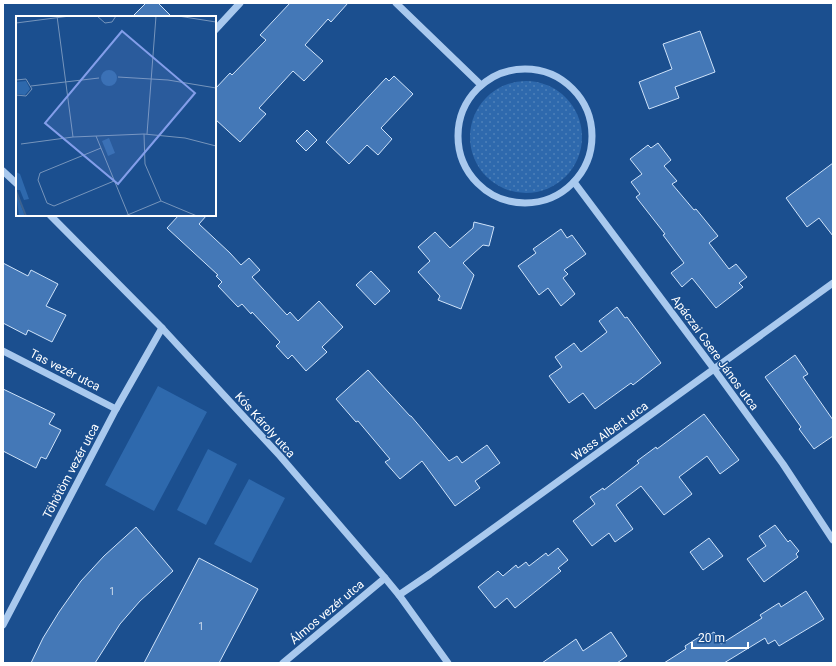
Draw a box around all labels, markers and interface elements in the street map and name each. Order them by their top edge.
inset map [16,16,216,216]
street label: Apáczai Csere János utca [669,293,761,413]
street label: Tas vezér utca [28,346,102,394]
street label: Kós Károly utca [232,389,298,461]
street label: Wass Albert utca [569,399,651,463]
street label: Töhötöm vezér utca [40,421,102,521]
street label: Álmos vezér utca [287,576,367,647]
house number: 1 [109,586,115,597]
house number: 1 [198,621,204,632]
scale bar [692,624,748,650]
text: 20 m [698,631,725,645]

